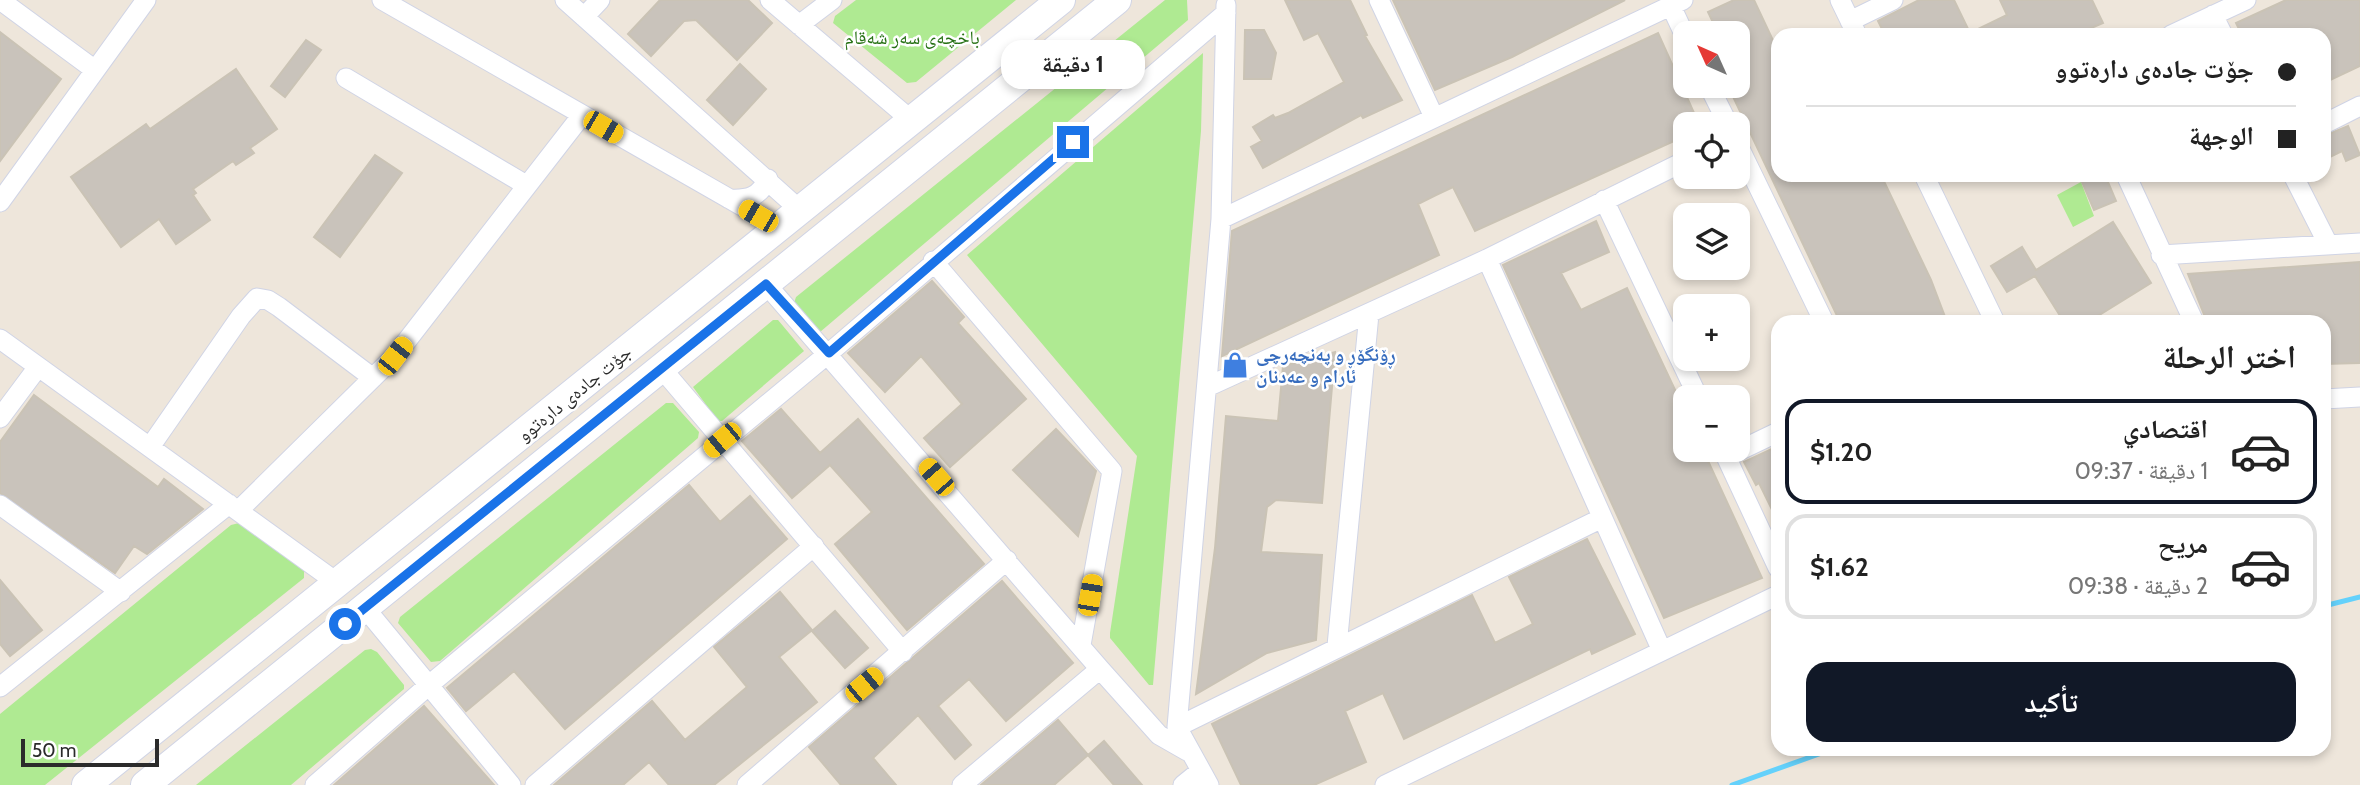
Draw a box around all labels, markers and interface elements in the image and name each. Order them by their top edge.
north arrow [1673,21,1750,98]
map controls [1673,21,1750,462]
park label: باخچەی سەر شەقام [844,26,980,51]
callout: 1 دقيقة [1001,40,1145,90]
text: 1 دقيقة [1042,50,1104,78]
text: جۆت جادەی دارەتوو [2054,53,2254,85]
car [580,107,627,147]
button: locate [1673,112,1750,189]
text: الوجهة [2189,120,2254,152]
route end [1057,126,1089,158]
car [735,196,782,236]
button: layers [1673,203,1750,280]
button: + [1673,294,1750,371]
car [374,333,417,379]
text: اختر الرحلة [2163,337,2296,376]
street label: جۆت جادەی دارەتوو [513,340,636,446]
place label: ڕۆنگۆڕ و پەنچەرچی ئارام و عەدنان [1256,343,1396,390]
shop icon: ڕۆنگۆڕ و پەنچەرچی ئارام و عەدنان [1220,350,1250,380]
button: − [1673,385,1750,462]
text: اقتصادي [2123,413,2208,445]
car [700,418,745,462]
icon: car [2229,420,2292,483]
text: $1.20 [1810,436,1873,468]
car [915,454,958,500]
text: 1 دقيقة · 09:37 [2075,457,2208,485]
text: مريح [2158,528,2208,560]
icon: car [2229,535,2292,598]
text: $1.62 [1810,551,1869,583]
car [1077,572,1104,618]
text: 2 دقيقة · 09:38 [2068,572,2208,600]
route start [329,608,361,640]
button: تأكيد [1806,662,2296,742]
car [842,663,887,707]
scale bar [21,736,159,768]
text: 50 m [32,739,76,762]

